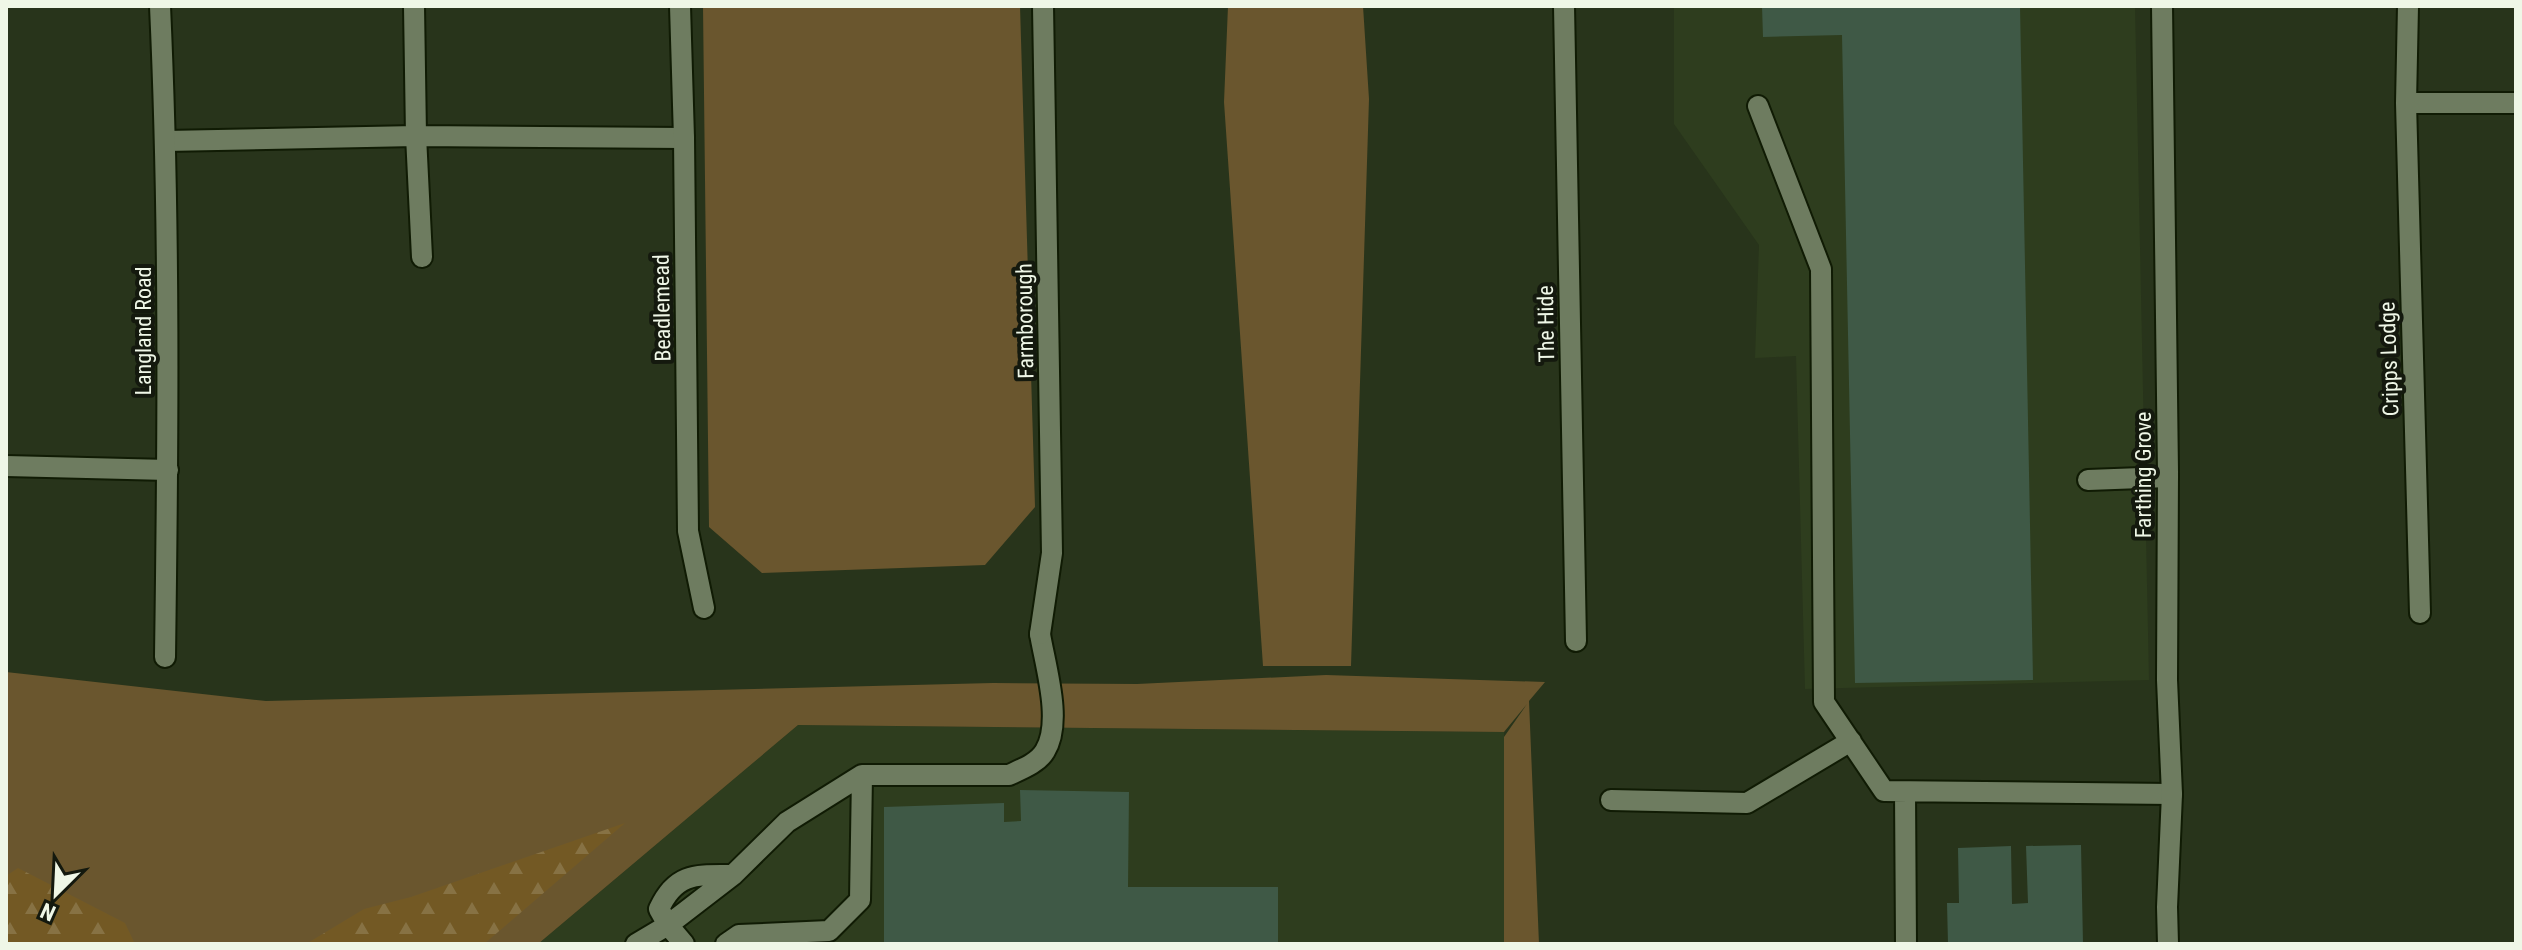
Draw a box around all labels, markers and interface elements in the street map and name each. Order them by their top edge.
street label: Beadlemead [649,254,675,362]
street label: Farmborough [1011,263,1039,379]
street label: Langland Road [131,267,156,395]
street label: The Hide [1533,285,1559,363]
street label: Cripps Lodge [2375,301,2403,417]
street label: Farthing Grove [2131,412,2156,538]
north arrow [16,854,96,934]
text: N [37,898,59,926]

